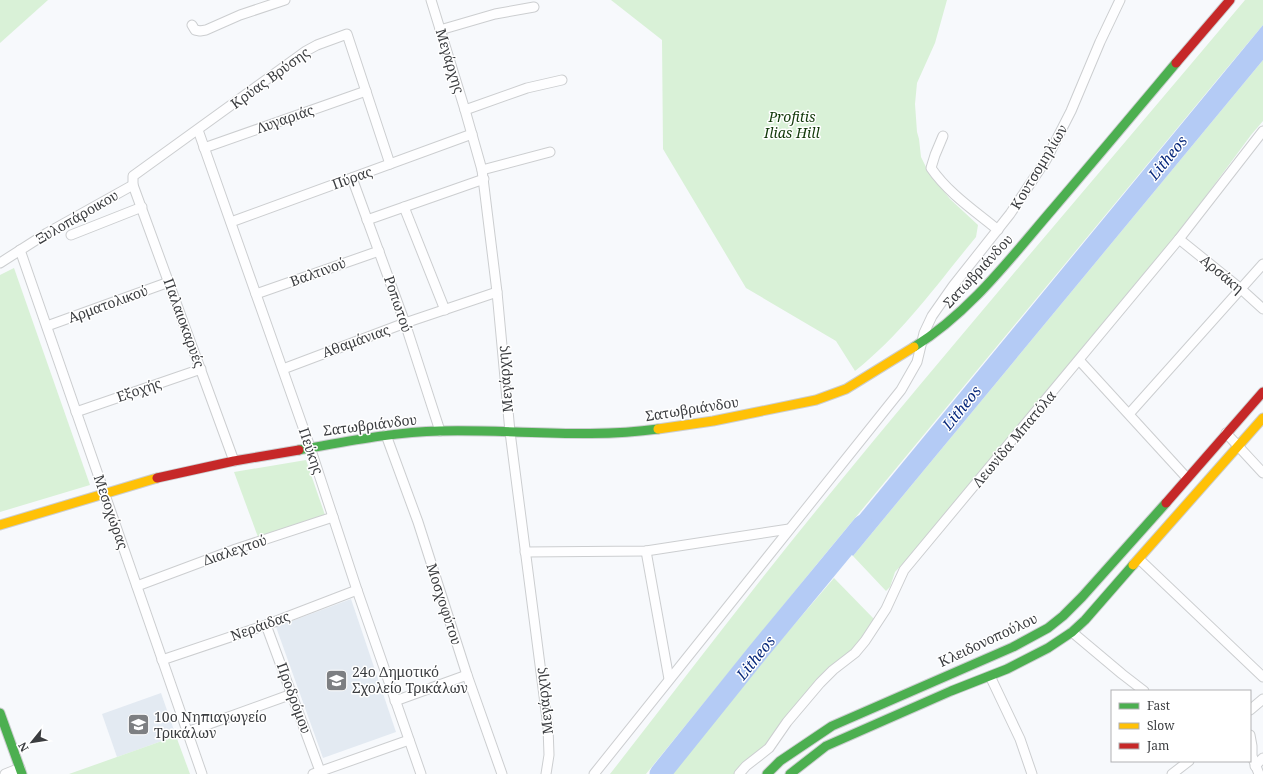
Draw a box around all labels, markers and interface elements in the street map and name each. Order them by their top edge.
street label: Μεγάρχης [432,26,469,96]
street label: Κρύας Βρύσης [226,42,313,113]
street label: Λυγαριάς [254,100,316,137]
park label: Profitis Ilias Hill [763,107,821,142]
street label: Κουτσομηλίων [1006,121,1071,213]
water label: Litheos [1143,131,1191,184]
street label: Πύρας [329,161,375,194]
street label: Ξυλοπάροικου [32,185,122,248]
street label: Σατωβριάνδου [939,230,1017,312]
street label: Αρσάκη [1197,250,1248,297]
street label: Βαλτινού [287,253,348,290]
street label: Ροπωτού [380,273,417,335]
street label: Παλαιοκαρυές [159,275,210,370]
street label: Αρματολικού [65,280,151,327]
street label: Αθαμάνιας [319,319,392,362]
street label: Μεγάρχης [492,345,517,413]
street label: Εξοχής [114,373,164,406]
water label: Litheos [937,381,985,434]
street label: Λεωνίδα Μπατόλα [967,386,1060,491]
street label: Σατωβριάνδου [644,392,740,425]
street label: Σατωβριάνδου [322,409,418,440]
street label: Πεύκης [295,425,328,477]
street label: Μεσοχώρας [90,472,133,552]
street label: Διαλεχτού [200,530,269,569]
street label: Μοσχοφύτου [422,561,467,647]
street label: Νεράιδας [228,606,292,645]
street label: Κλειδονοπούλου [935,608,1040,671]
water label: Litheos [731,631,779,684]
street label: Προδρόμου [273,660,316,736]
place label: 24ο Δημοτικό Σχολείο Τρικάλων [352,662,468,697]
street label: Μεγάρχης [530,666,557,735]
school or university icon: 24ο Δημοτικό Σχολείο Τρικάλων [324,667,350,693]
legend [1111,690,1251,762]
text: Fast [1147,697,1170,714]
place label: 10ο Νηπιαγωγείο Τρικάλων [154,707,267,742]
school or university icon: 10ο Νηπιαγωγείο Τρικάλων [126,712,152,738]
text: Slow [1147,717,1175,734]
north arrow [12,722,52,762]
text: Jam [1146,737,1169,754]
text: N [14,739,32,755]

